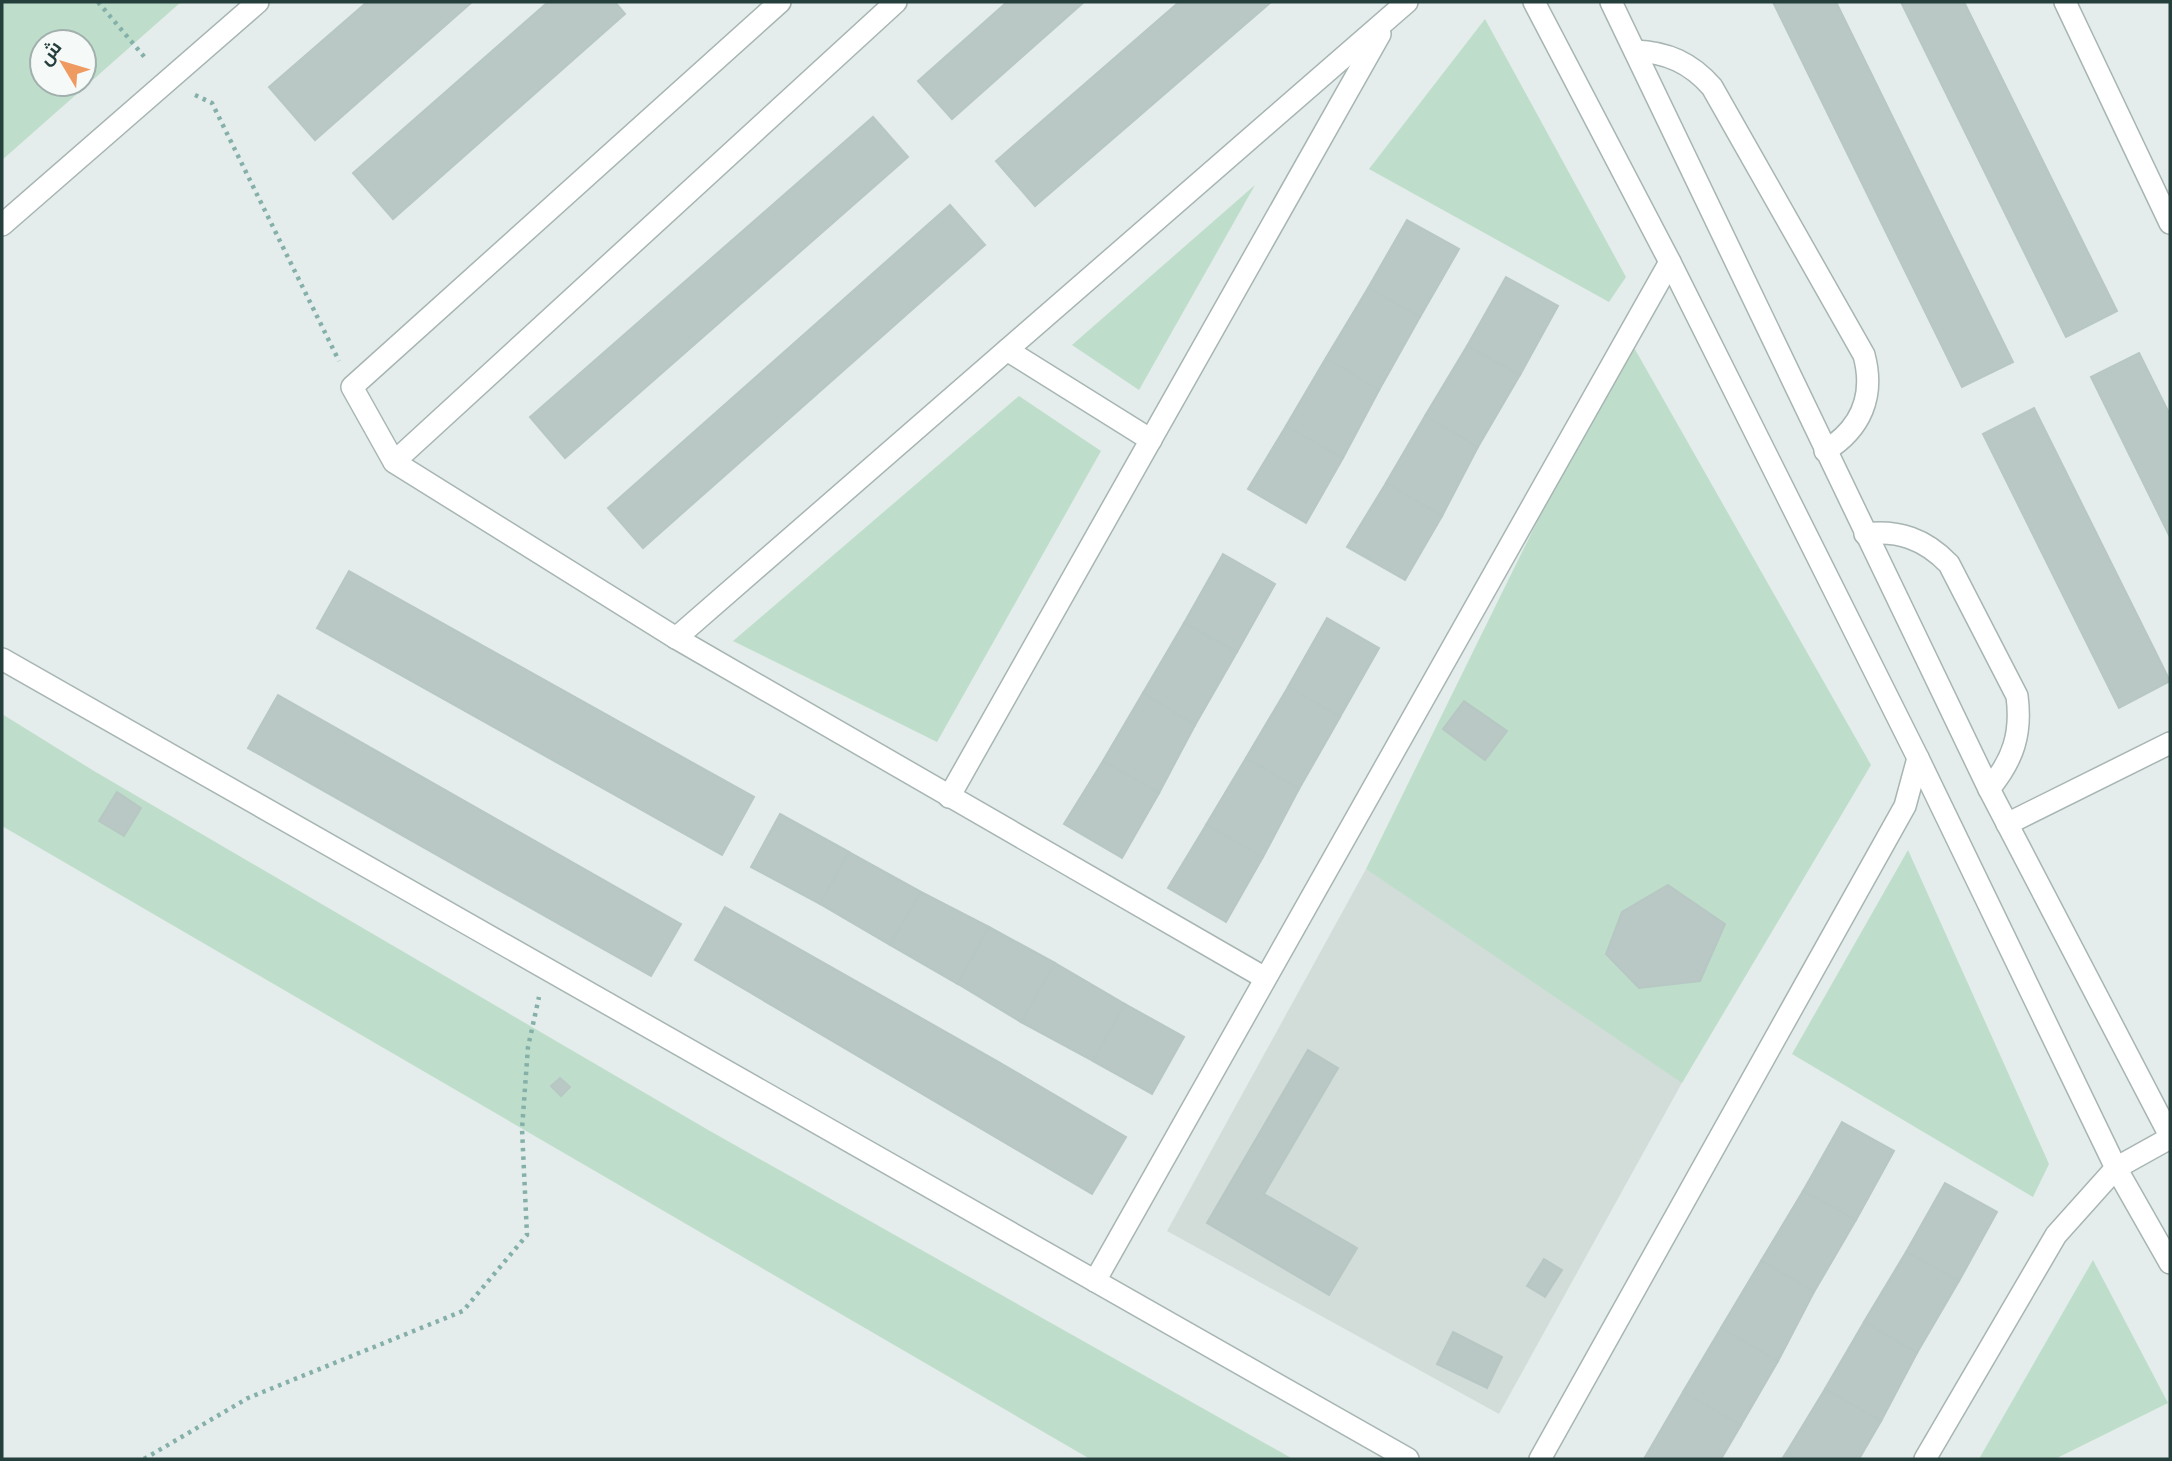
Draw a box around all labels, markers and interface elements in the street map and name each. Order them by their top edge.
north arrow [28,28,98,98]
text: ش [33,36,67,70]

